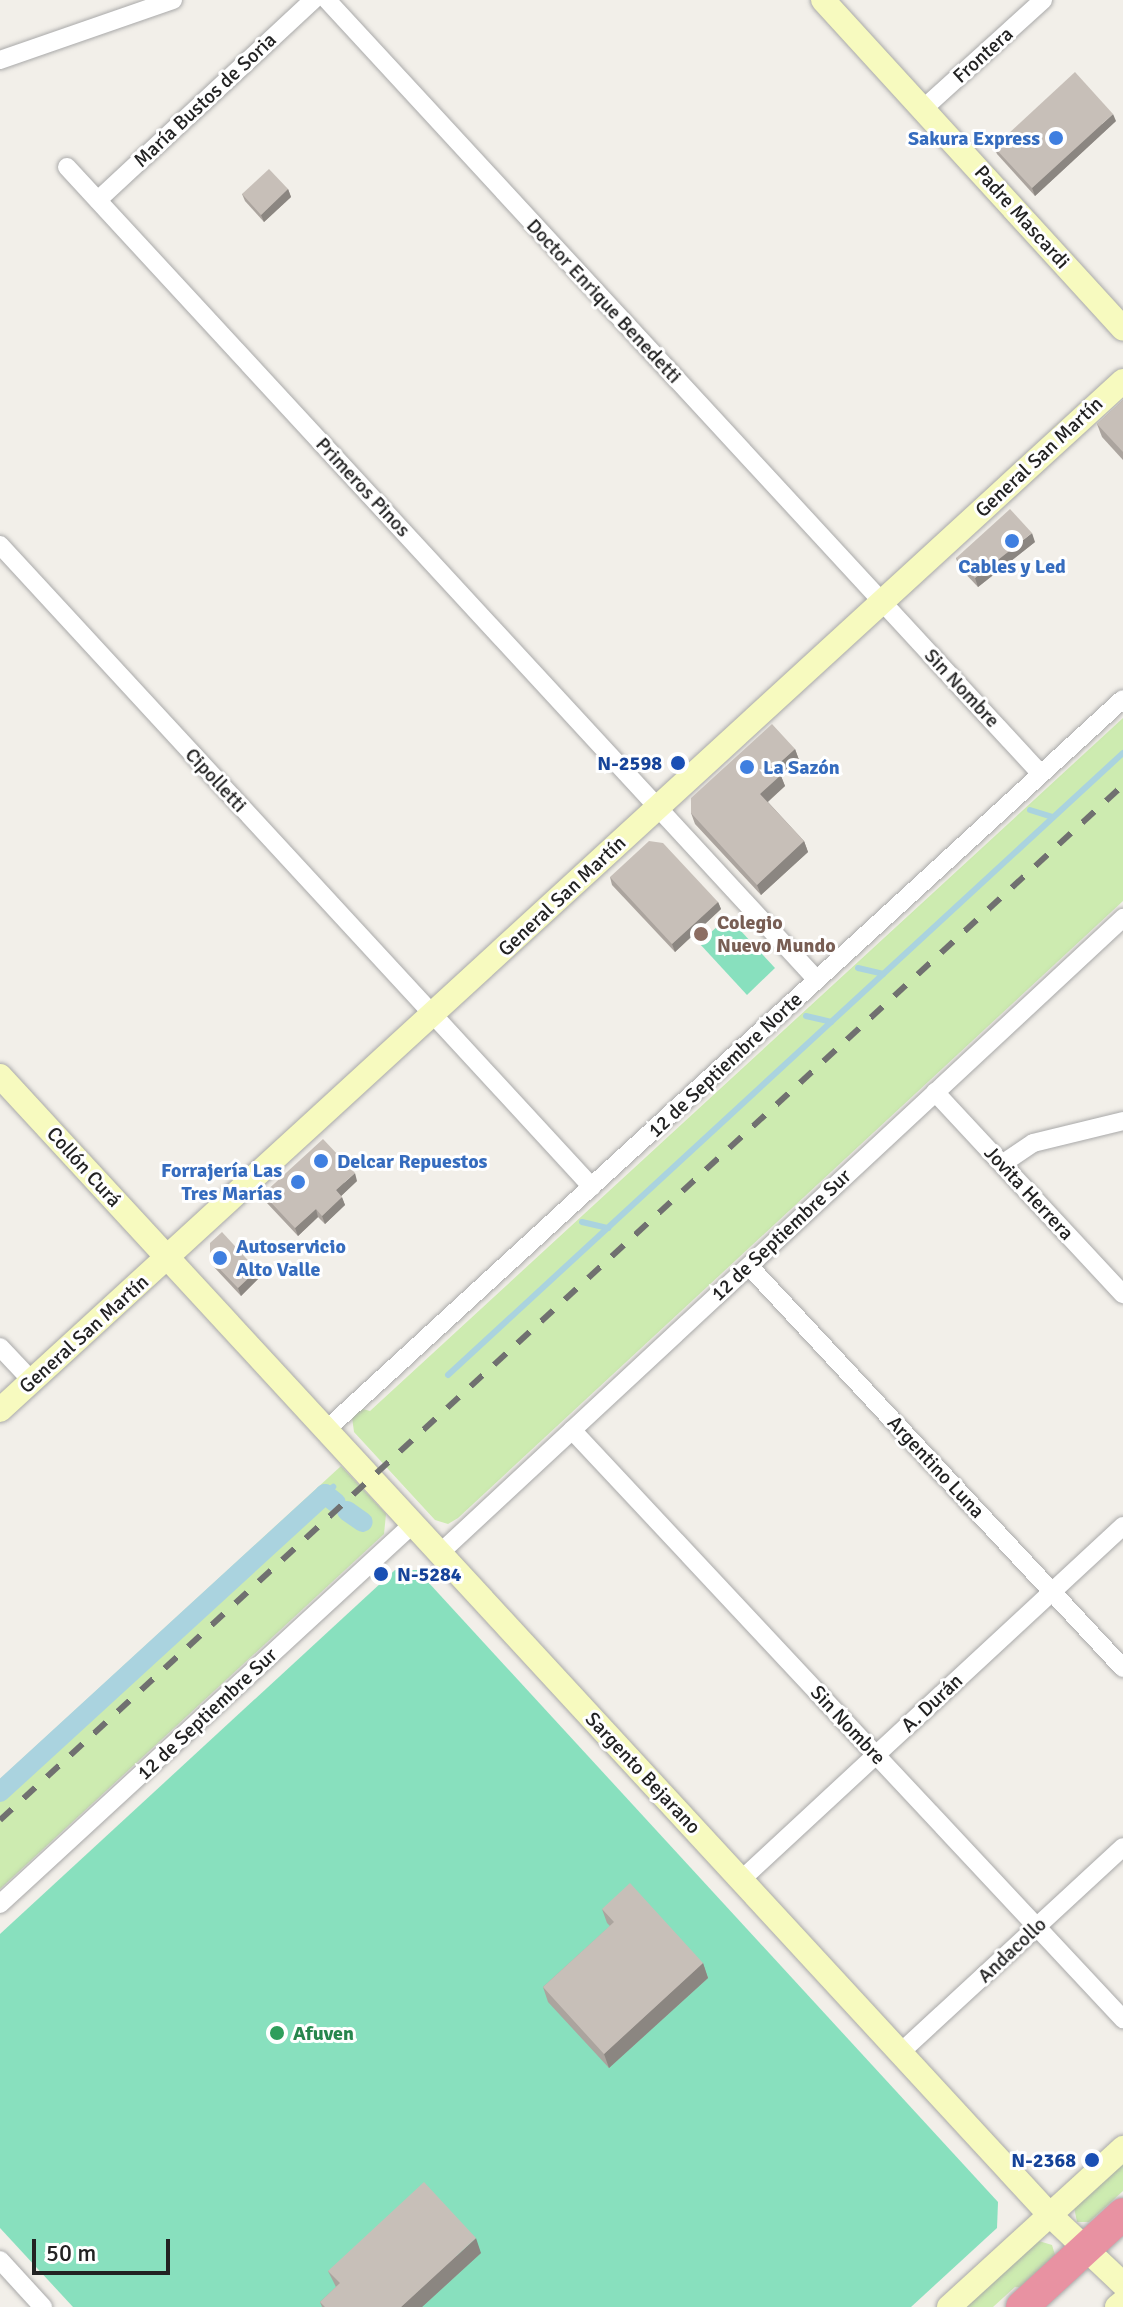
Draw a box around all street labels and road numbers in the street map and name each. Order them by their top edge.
street label: Frontera [948,22,1018,88]
street label: María Bustos de Soria [129,28,281,172]
street label: Padre Mascardi [969,160,1075,274]
street label: Doctor Enrique Benedetti [521,214,687,388]
street label: General San Martín [970,392,1108,522]
street label: Primeros Pinos [311,432,415,542]
street label: Sin Nombre [919,644,1005,732]
street label: Cipolletti [180,743,252,817]
street label: General San Martín [493,831,631,961]
street label: 12 de Septiembre Norte [643,987,807,1143]
street label: Collón Curá [42,1122,126,1212]
street label: Jovita Herrera [979,1141,1079,1245]
street label: 12 de Septiembre Sur [706,1164,856,1306]
street label: General San Martín [14,1270,154,1398]
street label: Argentino Luna [883,1411,989,1523]
street label: 12 de Septiembre Sur [132,1643,282,1785]
street label: A. Durán [896,1669,968,1737]
street label: Sin Nombre [805,1681,891,1769]
street label: Sargento Bejarano [580,1707,706,1839]
street label: Andacollo [973,1912,1051,1988]

